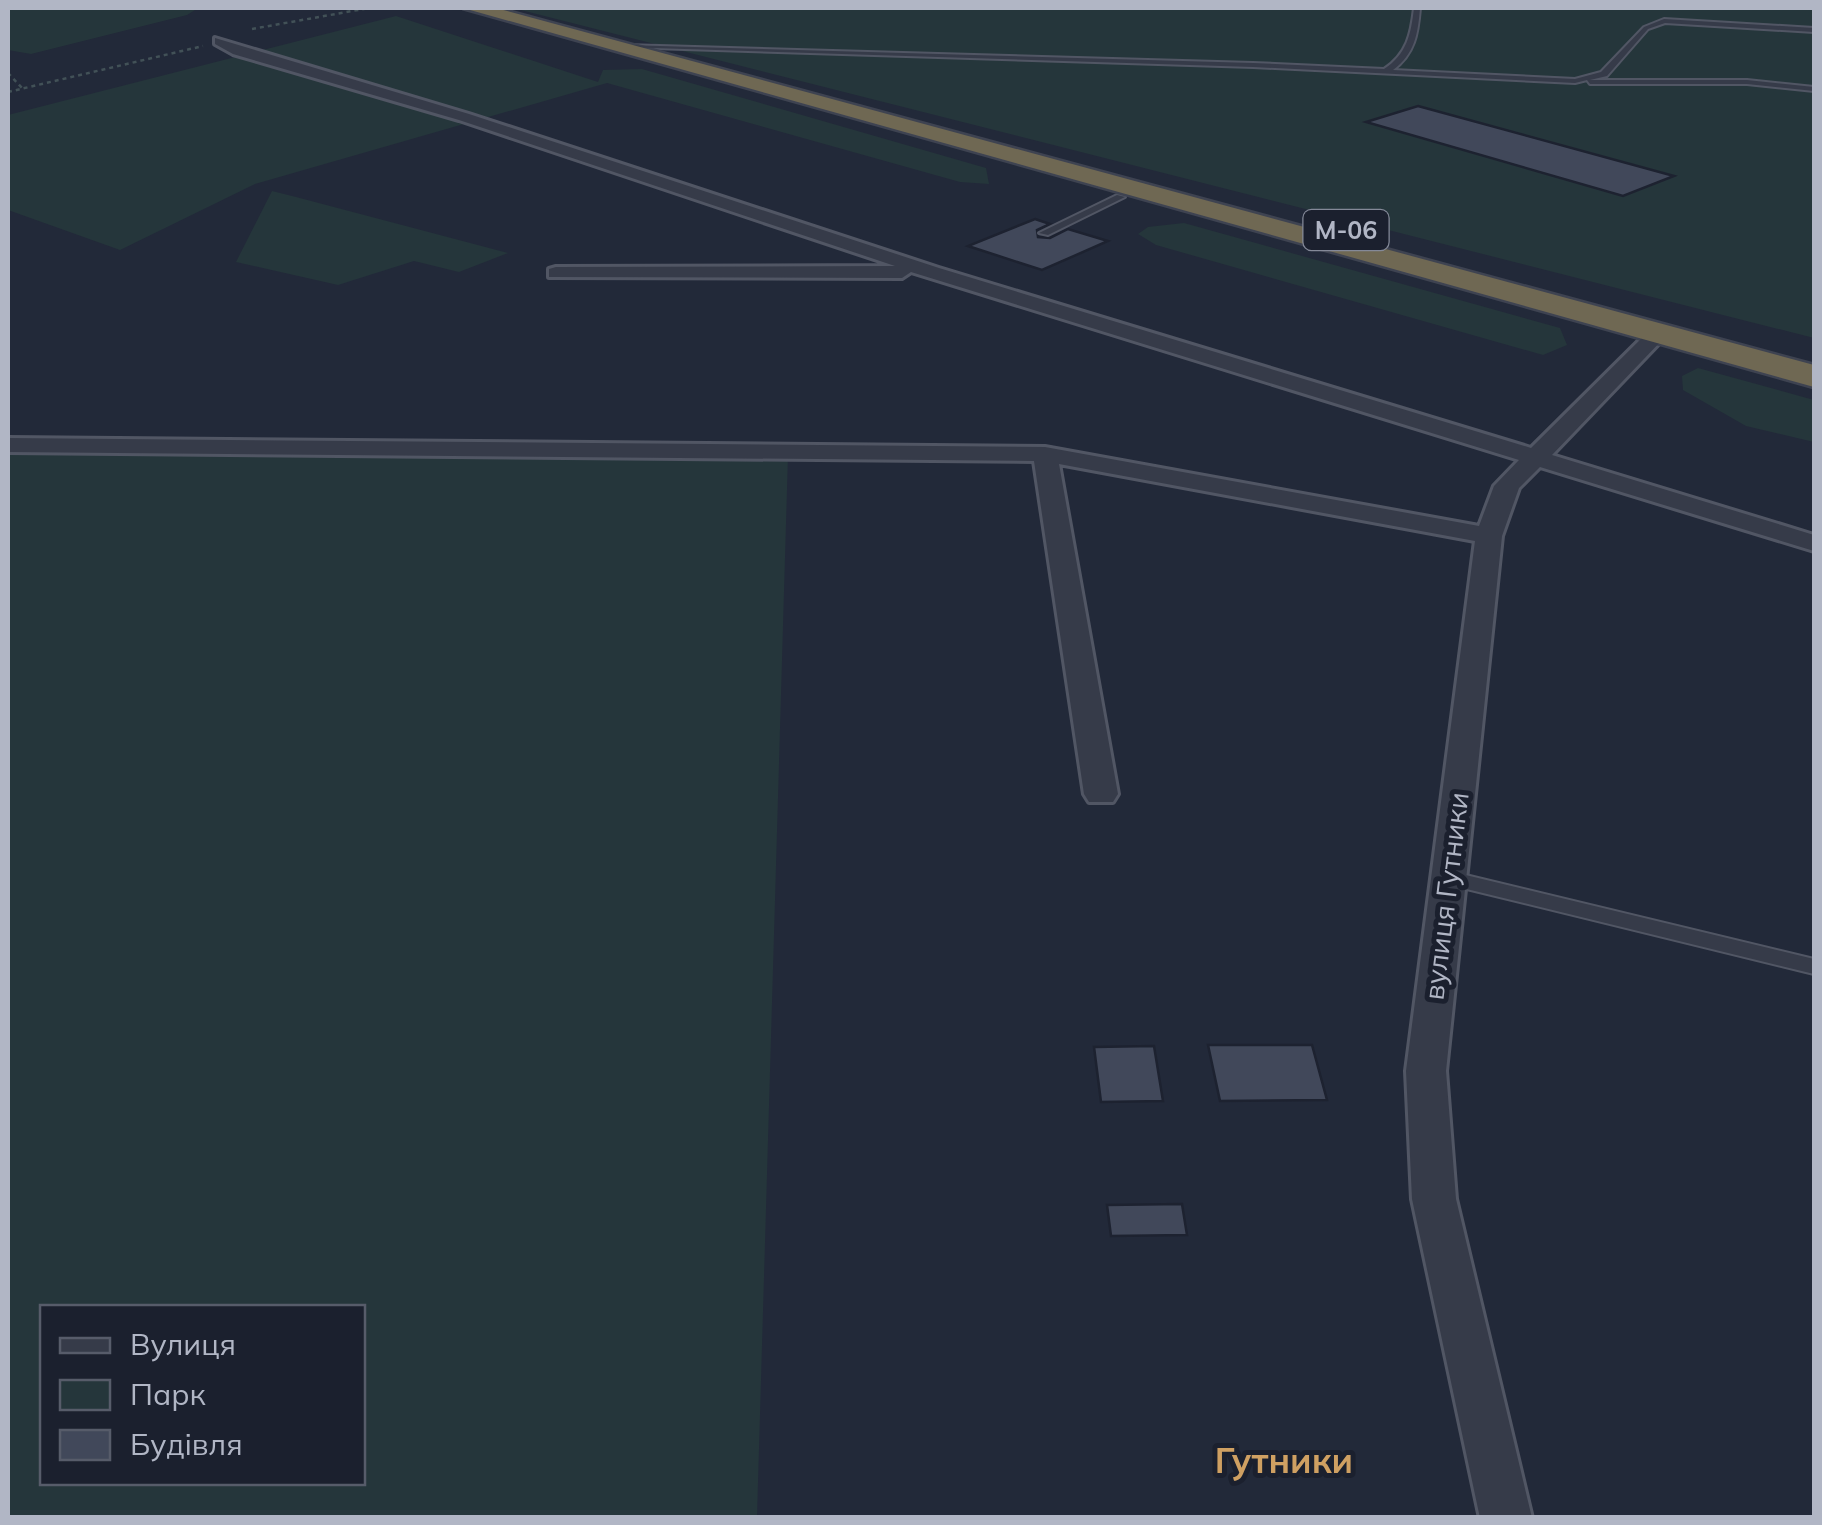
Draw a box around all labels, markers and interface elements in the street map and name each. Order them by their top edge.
road number: М-06 [1304,210,1388,250]
street label: вулиця Гутники [1415,790,1476,1002]
legend [40,1305,365,1485]
text: Вулиця [130,1325,236,1363]
text: Парк [130,1375,207,1413]
text: Будівля [130,1425,243,1463]
district label: Гутники [1215,1438,1353,1482]

